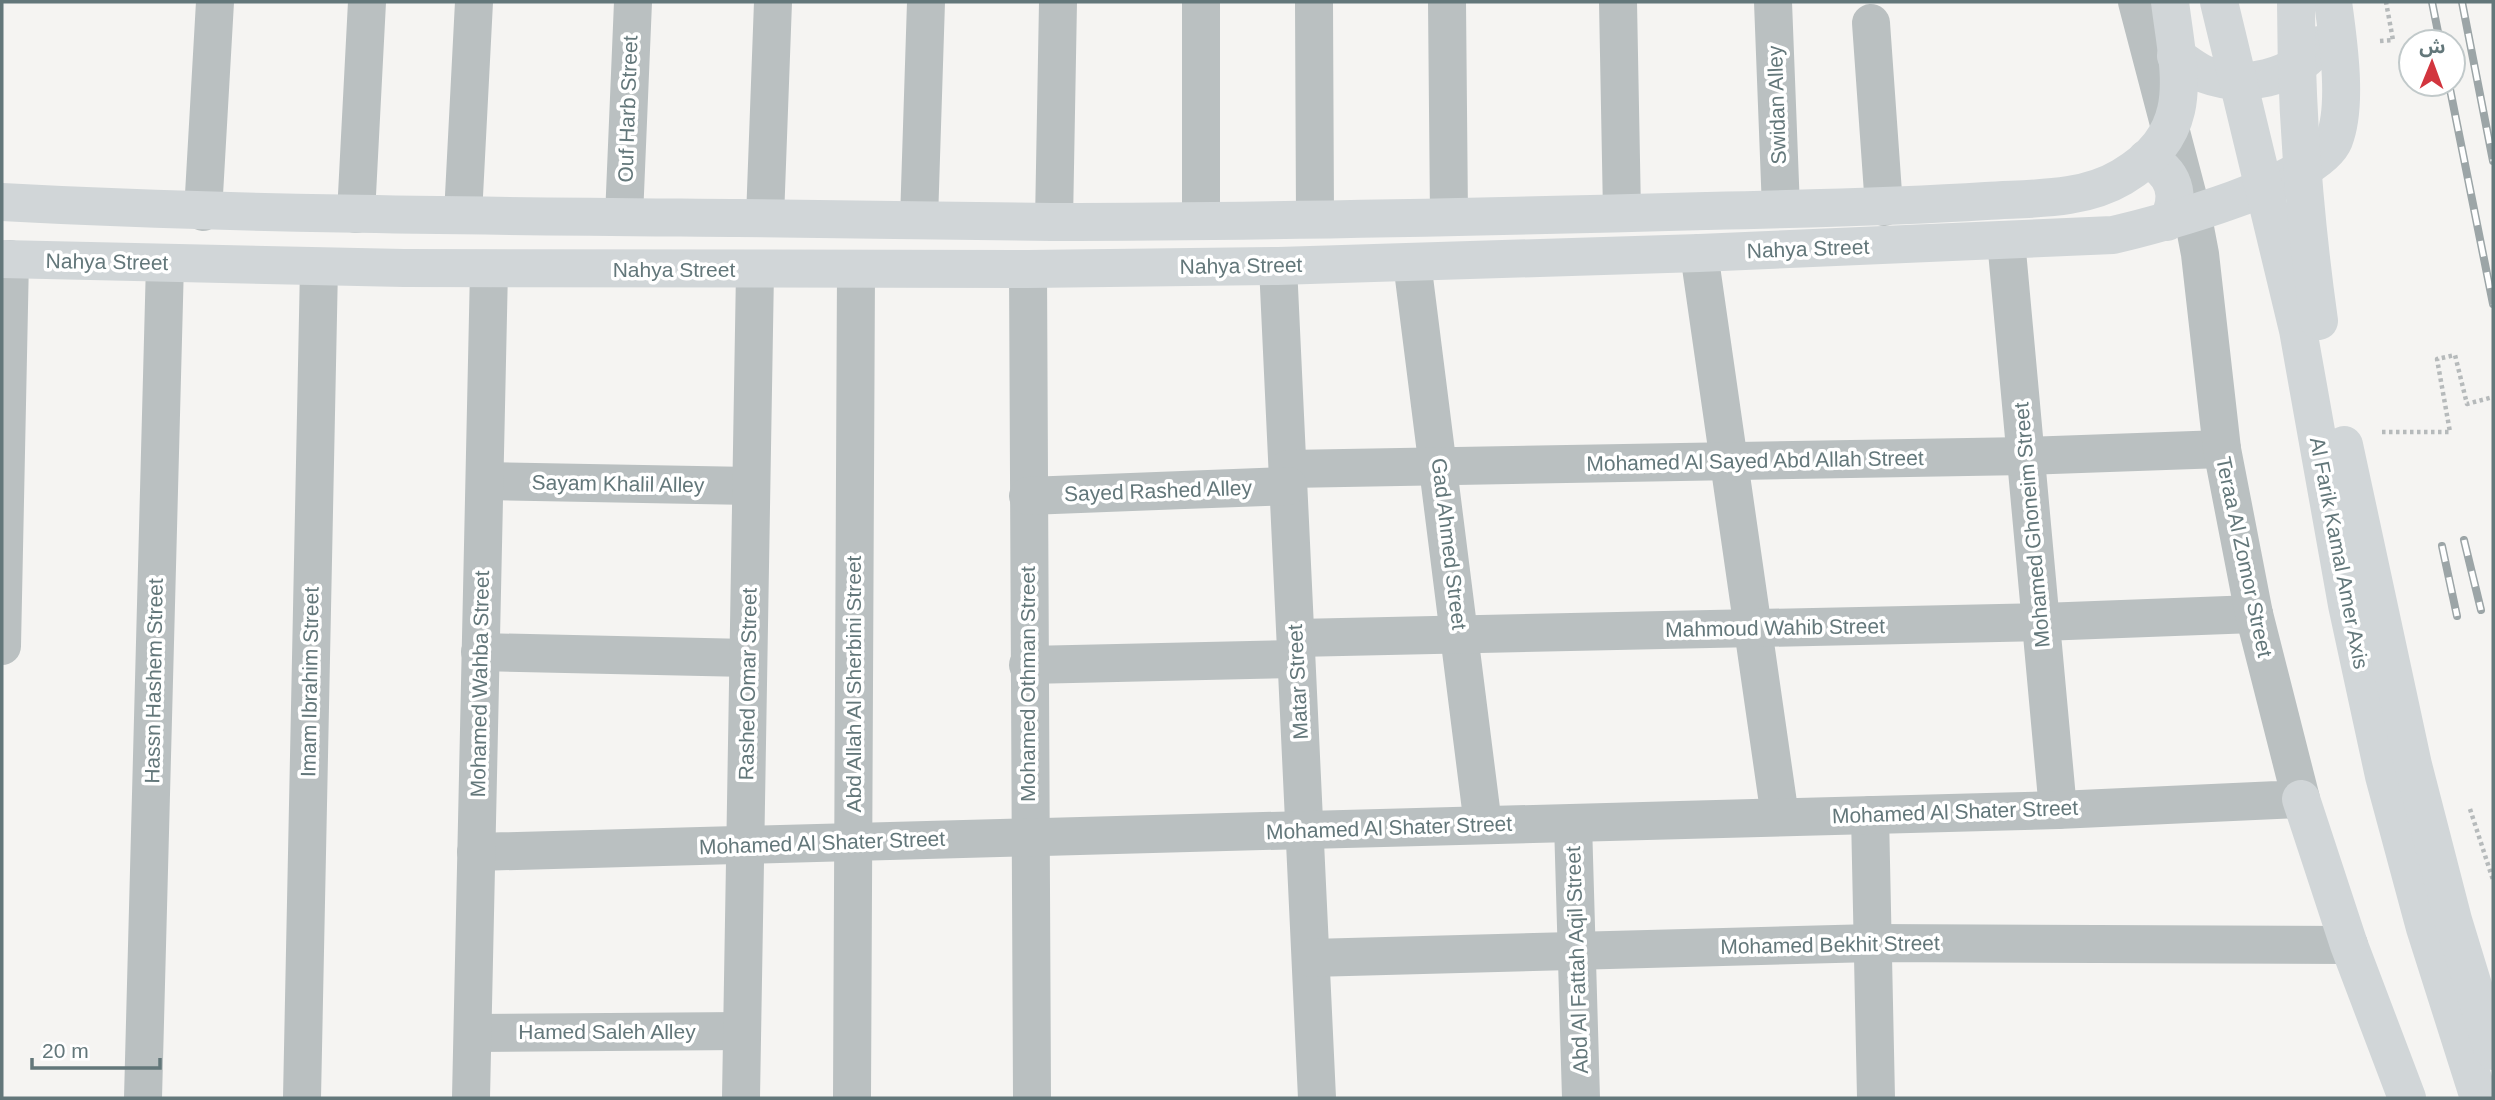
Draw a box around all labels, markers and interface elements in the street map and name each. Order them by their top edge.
north arrow [2397,28,2467,98]
street label: Ouf Harb Street [613,35,642,183]
text: ش [2419,36,2445,57]
street label: Swidan Alley [1763,45,1790,165]
street label: Nahya Street [1746,235,1870,262]
street label: Nahya Street [46,249,169,274]
street label: Nahya Street [1180,253,1303,278]
street label: Nahya Street [613,258,735,281]
street label: Mohamed Ghoneim Street [2009,401,2054,649]
street label: Al Farik Kamal Amer Axis [2306,435,2373,671]
street label: Mohamed Al Sayed Abd Allah Street [1586,446,1924,475]
street label: Teraa Al Zomor Street [2212,455,2277,659]
street label: Gad Ahmed Street [1428,457,1471,631]
street label: Sayam Khalil Alley [531,470,705,497]
street label: Sayed Rashed Alley [1064,476,1253,505]
street label: Abd Allah Al Sherbini Street [842,555,865,812]
street label: Mohamed Othman Street [1016,566,1039,802]
street label: Mohamed Wahba Street [466,570,493,798]
street label: Hassn Hashem Street [140,578,167,784]
street label: Imam Ibrahim Street [296,587,323,777]
street label: Rashed Omar Street [734,587,761,780]
street label: Mahmoud Wahib Street [1665,614,1885,641]
street label: Matar Street [1283,624,1312,740]
street label: Mohamed Al Shater Street [1831,796,2079,827]
street label: Mohamed Al Shater Street [1265,812,1513,843]
street label: Mohamed Al Shater Street [698,827,946,858]
street label: Abd Al Fattah Aqil Street [1561,846,1592,1074]
street label: Mohamed Bekhit Street [1720,931,1940,958]
street label: Hamed Saleh Alley [518,1020,696,1043]
scale bar [32,1026,159,1070]
text: 20 m [42,1039,89,1062]

